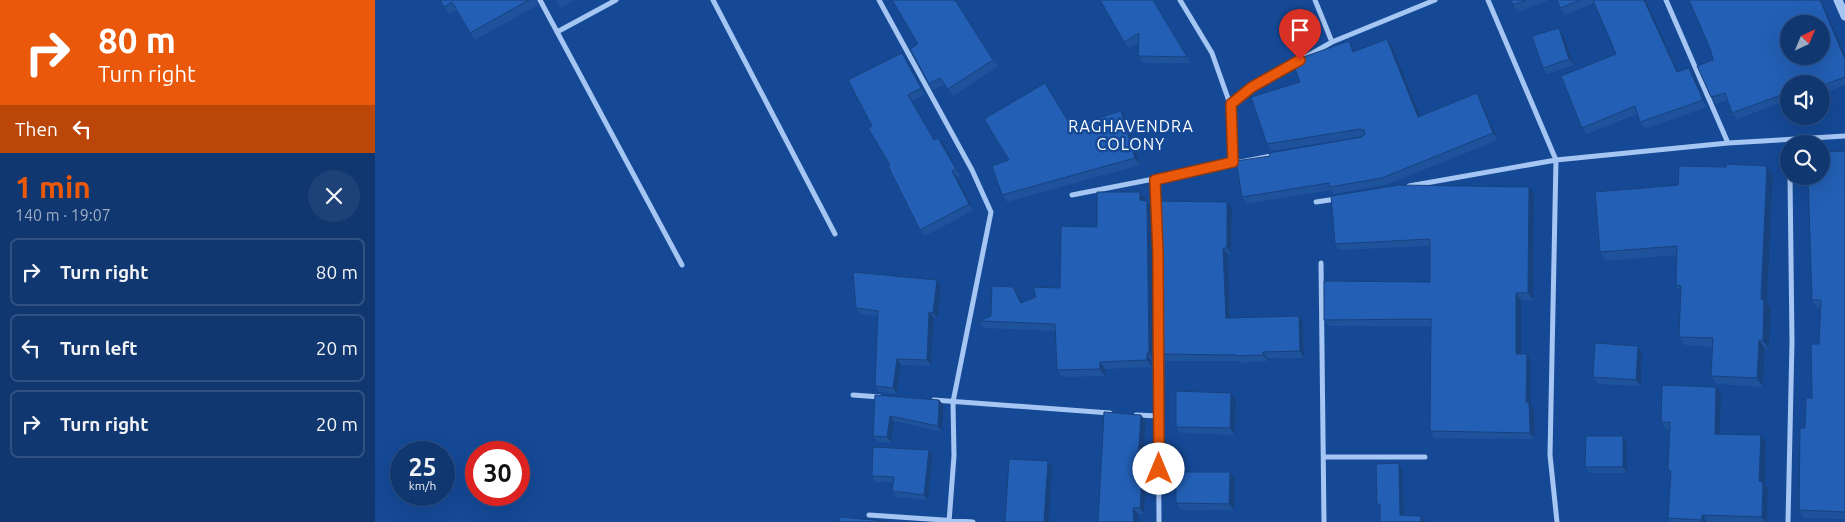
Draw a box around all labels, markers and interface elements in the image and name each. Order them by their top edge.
pin [1279,9,1321,60]
north arrow [1780,15,1830,65]
map controls [1780,15,1830,185]
icon: arrive [1286,16,1314,44]
icon: right [15,20,80,85]
text: 80 m [98,20,176,60]
text: Turn right [98,61,196,86]
button: sound [1780,75,1830,125]
icon: left [68,115,96,143]
district label: RAGHAVENDRA COLONY [1068,117,1194,153]
text: Then [15,118,58,140]
button: search [1780,135,1830,185]
text: 1 min [15,170,91,204]
button: close [308,170,360,222]
text: 140 m · 19:07 [15,206,111,224]
icon: right [17,258,45,286]
text: Turn right [60,261,148,283]
text: 80 m [316,261,358,283]
icon: left [17,334,45,362]
text: Turn left [60,337,138,359]
text: 20 m [316,337,358,359]
icon: right [17,410,45,438]
text: Turn right [60,413,148,435]
text: 20 m [316,413,358,435]
speed limit sign: 30 [465,441,530,506]
position arrow [1132,442,1184,494]
text: 25 [408,453,437,481]
text: km/h [409,479,436,492]

